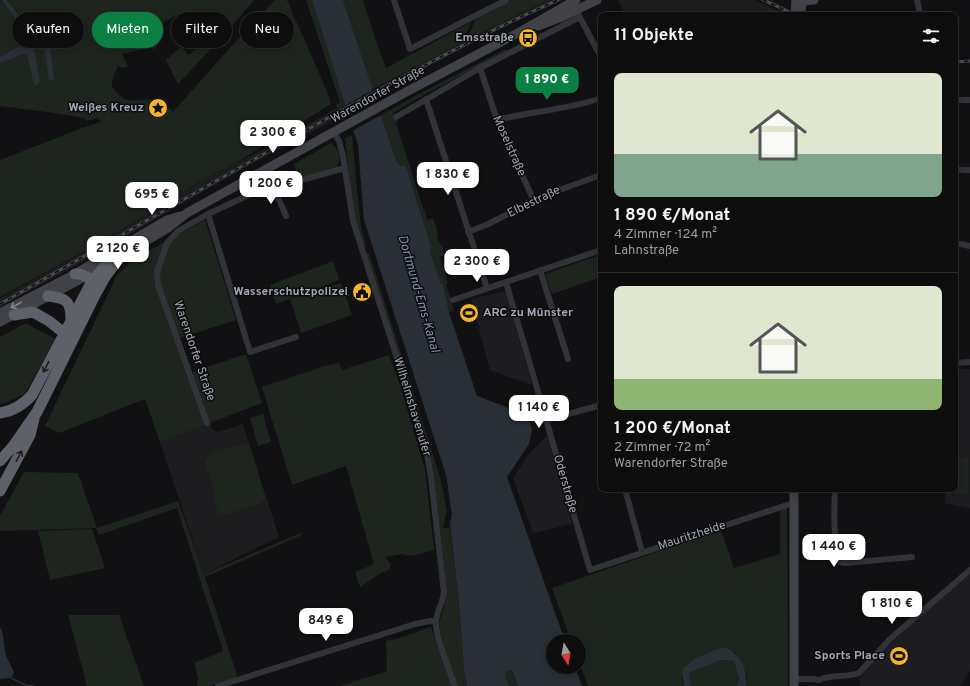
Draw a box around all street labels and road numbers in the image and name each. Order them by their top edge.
street label: Warendorfer Straße [328,63,428,127]
street label: Moselstraße [489,113,529,179]
street label: Elbestraße [505,182,563,222]
street label: Warendorfer Straße [169,299,219,403]
street label: Wilhelmshavenufer [389,355,435,459]
street label: Oderstraße [549,453,581,515]
street label: Mauritzheide [656,518,728,554]

